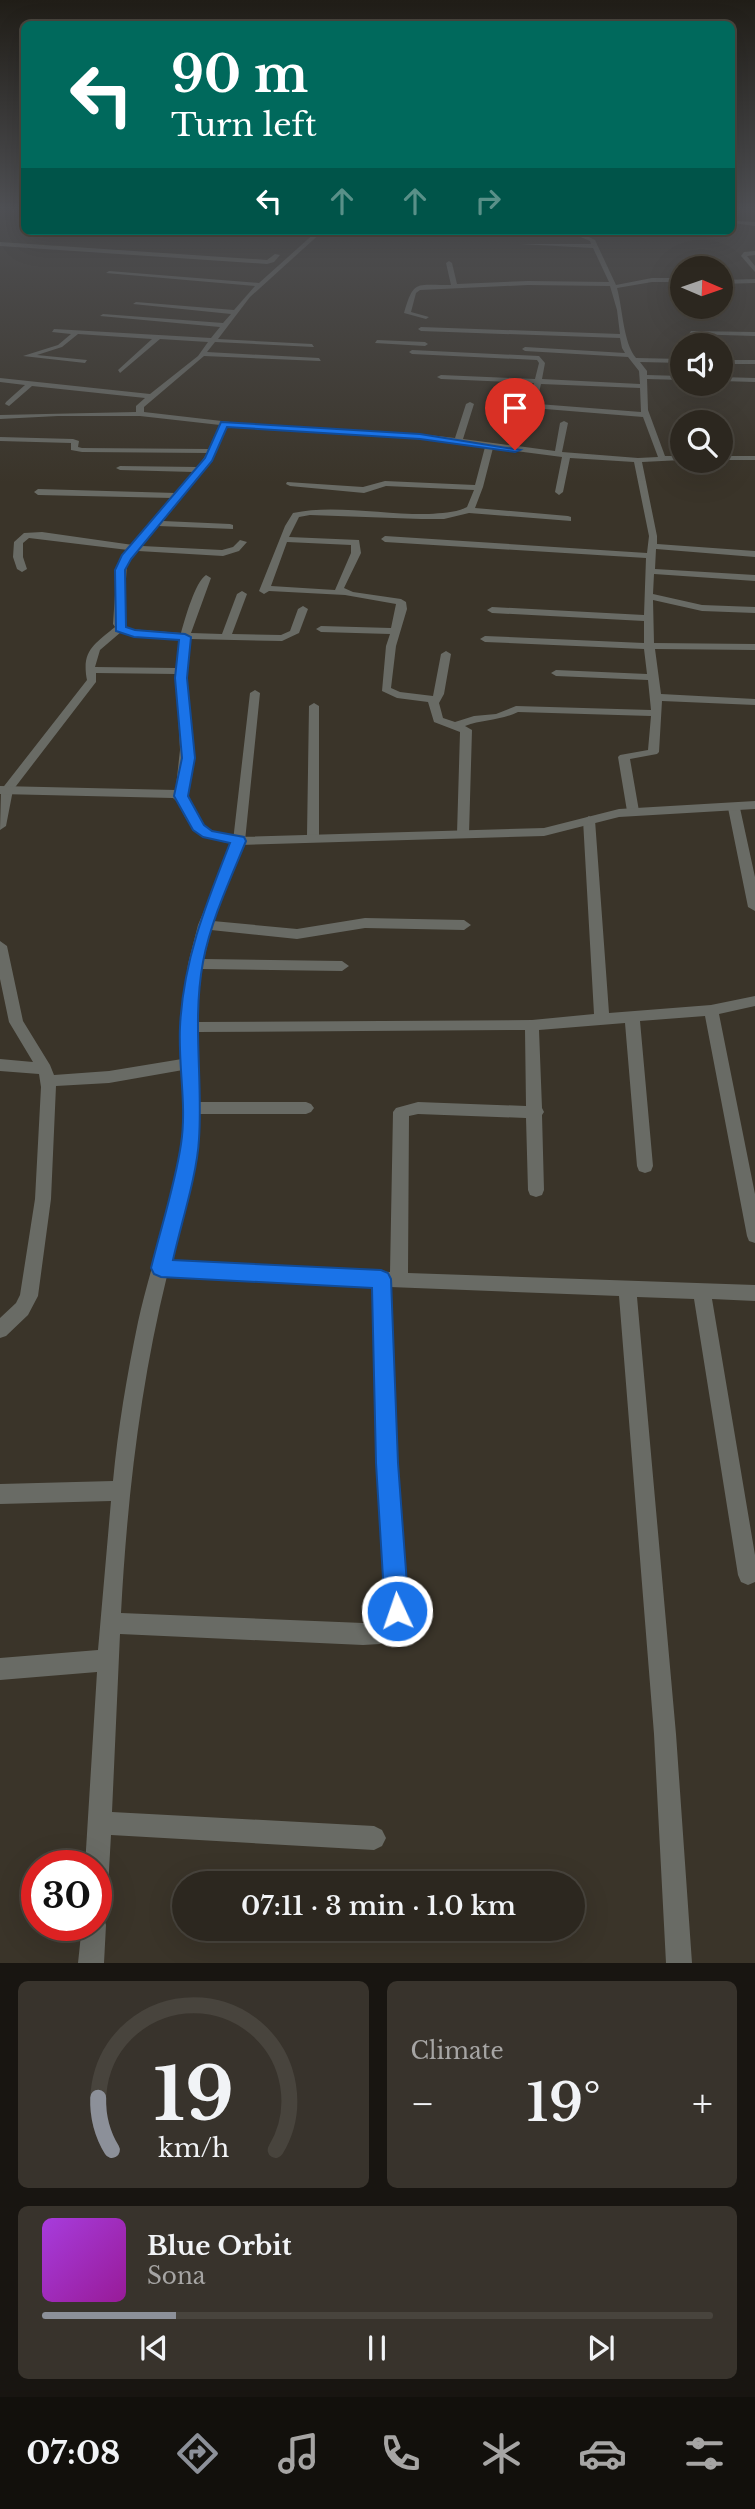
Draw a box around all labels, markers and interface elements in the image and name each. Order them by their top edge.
text: 90 m [171,44,308,105]
icon: left [56,49,147,140]
text: Turn left [171,105,317,145]
icon: left [250,182,288,220]
icon: ahead [323,182,361,220]
icon: ahead [396,182,434,220]
icon: right [469,182,507,220]
north arrow [670,256,733,318]
map controls [670,256,733,473]
button: sound [670,333,733,396]
pin [485,378,545,450]
icon: arrive [496,389,534,427]
button: search [670,410,733,473]
position arrow [360,1574,434,1648]
speed limit sign: 30 [21,1850,112,1941]
text: 07:11 · 3 min · 1.0 km [241,1890,516,1922]
text: Climate [411,2037,504,2065]
text: 19 [153,2050,234,2141]
text: 19° [526,2071,601,2135]
text: − [411,2080,435,2127]
text: + [692,2080,713,2127]
text: km/h [158,2133,229,2164]
text: Blue Orbit [147,2230,292,2262]
text: Sona [147,2262,205,2290]
icon: previous [135,2329,173,2367]
icon: pause [358,2329,396,2367]
icon: next [582,2329,620,2367]
icon: directions [173,2429,222,2478]
icon: music [274,2429,323,2478]
icon: phone [376,2429,425,2478]
icon: climate [477,2429,526,2478]
icon: car [578,2429,627,2478]
icon: filters [680,2429,729,2478]
text: 07:08 [26,2433,120,2473]

